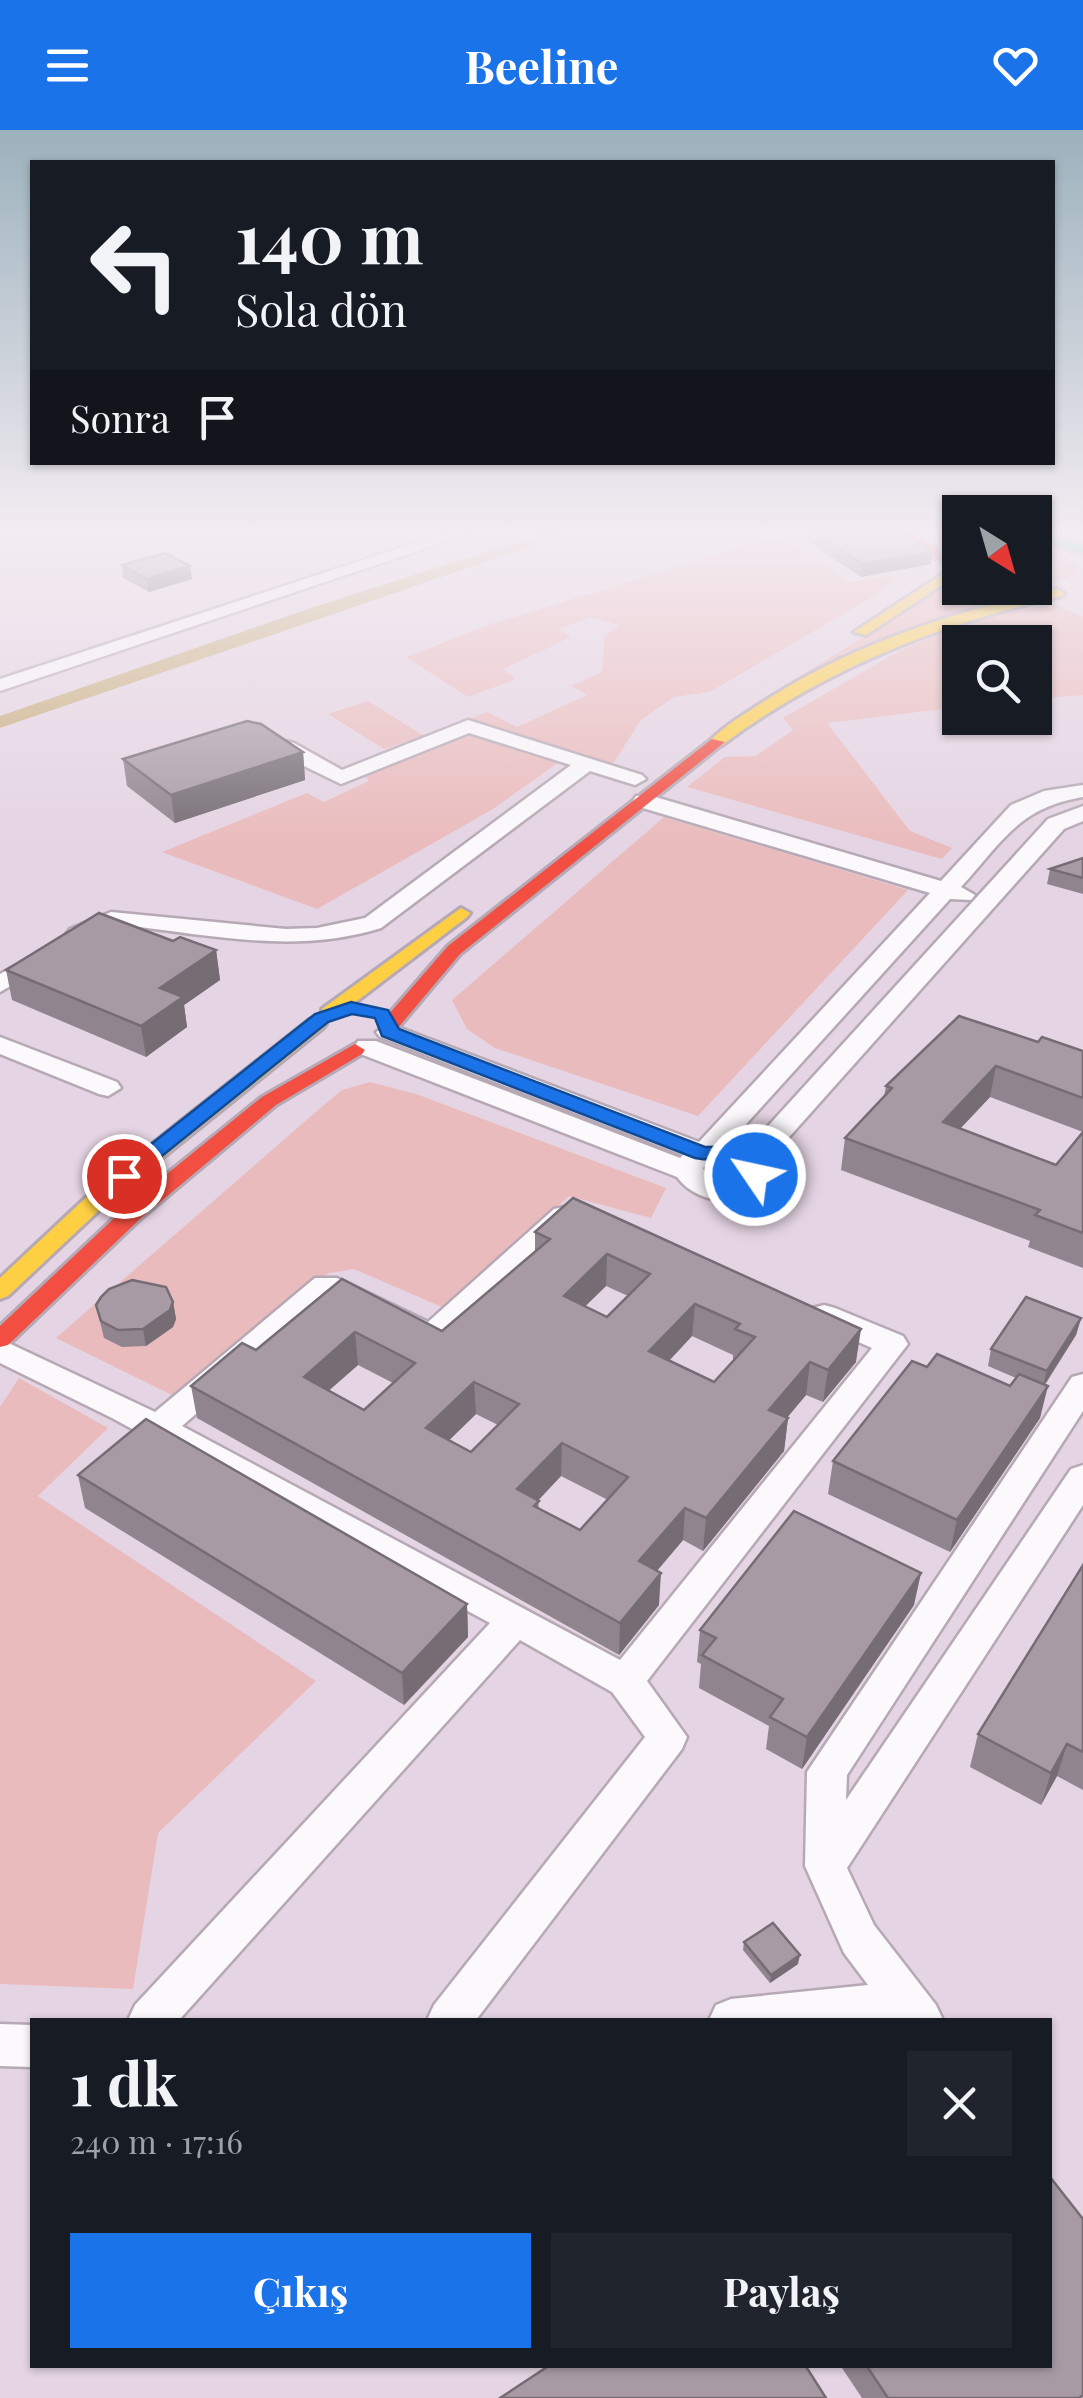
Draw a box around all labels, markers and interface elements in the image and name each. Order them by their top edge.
text: Beeline [464,35,619,95]
icon: menu [40,38,95,93]
icon: heart [988,38,1043,93]
text: 140 m [235,188,424,282]
icon: left [70,200,200,330]
text: Sola dön [235,278,407,338]
icon: arrive [190,390,245,445]
text: Sonra [70,392,170,443]
north arrow [942,495,1052,605]
map controls [942,495,1052,735]
button: search [942,625,1052,735]
position arrow [703,1123,807,1227]
pin [82,1134,167,1219]
icon: arrive [97,1149,152,1204]
text: 1 dk [70,2041,178,2121]
button: close [907,2051,1012,2156]
text: 240 m · 17:16 [70,2119,243,2162]
button: Çıkış [70,2233,531,2348]
button: Paylaş [551,2233,1012,2348]

